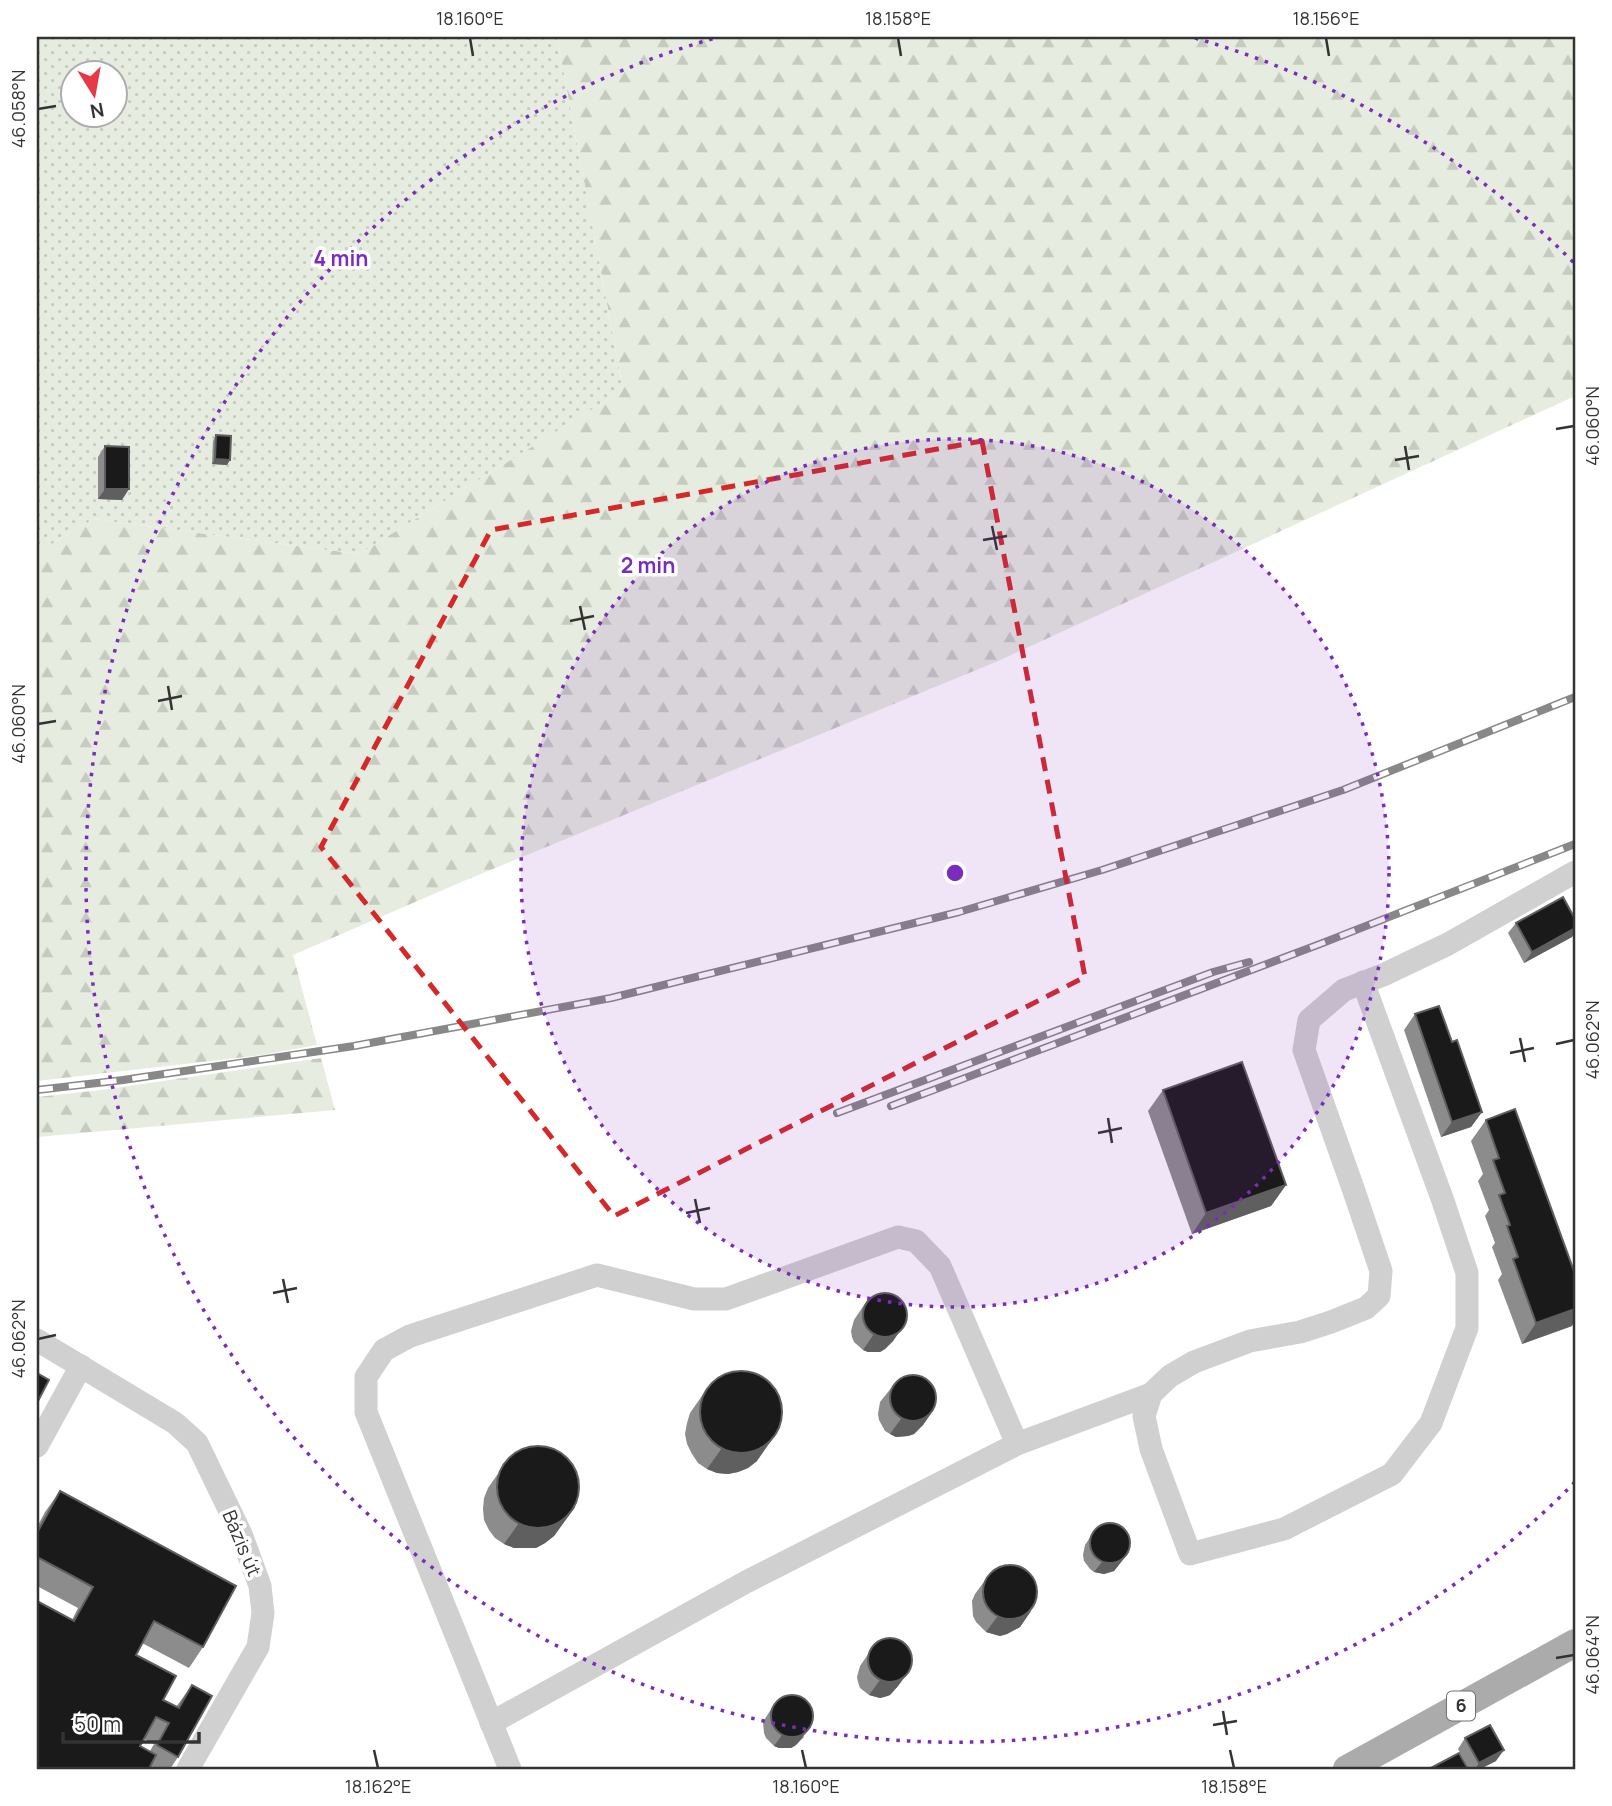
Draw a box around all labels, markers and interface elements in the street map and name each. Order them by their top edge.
text: 18.160°E [436,6,504,30]
text: 18.158°E [865,6,931,30]
text: 18.156°E [1293,6,1359,30]
north arrow [60,60,130,130]
text: 46.058°N [6,70,30,148]
text: N [88,97,106,125]
text: 4 min [314,244,368,272]
text: 46.060°N [1580,386,1604,466]
text: 2 min [621,551,675,579]
text: 46.060°N [6,684,30,764]
centre of rings [943,861,967,885]
text: 46.062°N [1580,1000,1604,1080]
text: 46.062°N [6,1299,30,1379]
street label: Bázis út [216,1506,268,1580]
text: 46.064°N [1580,1615,1604,1695]
road number: 6 [1447,1692,1475,1721]
scale bar [63,1701,200,1745]
text: 50 m [74,1710,121,1738]
text: 18.162°E [345,1774,411,1798]
text: 18.160°E [772,1774,840,1798]
text: 18.158°E [1201,1774,1267,1798]

